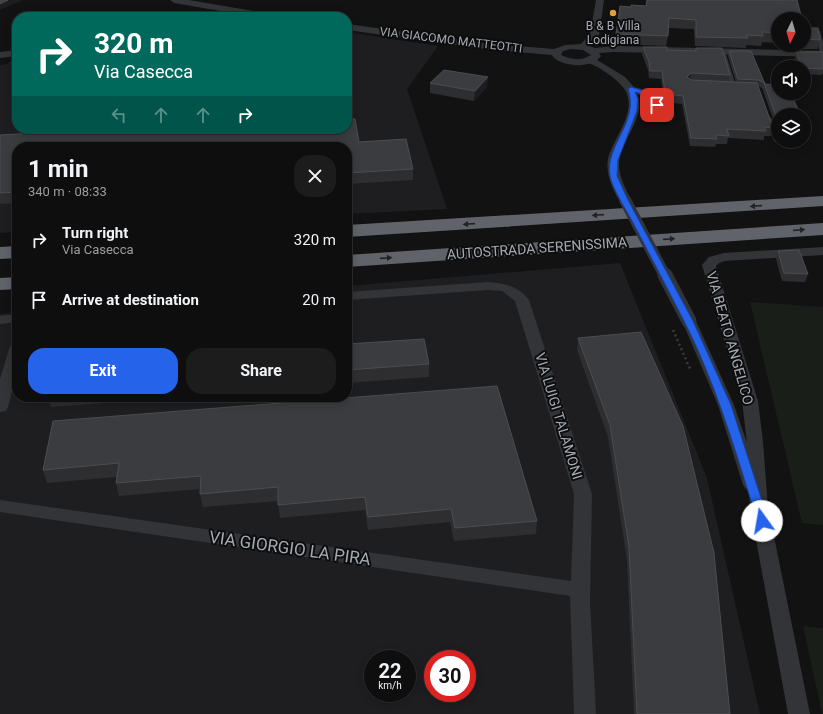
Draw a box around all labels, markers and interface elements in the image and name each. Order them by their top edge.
marker: B & B Villa Lodigiana [608,8,618,18]
north arrow [771,12,811,52]
map controls [771,12,811,148]
place label: B & B Villa Lodigiana [586,19,640,47]
street label: VIA GIACOMO MATTEOTTI [379,24,523,56]
text: 320 m [94,27,173,60]
icon: right [28,28,80,80]
button: sound [771,60,811,100]
text: Via Casecca [94,61,193,82]
pin [640,88,674,122]
icon: arrive [646,94,668,116]
icon: left [108,104,130,126]
icon: ahead [150,104,172,126]
icon: ahead [192,104,214,126]
icon: right [234,104,256,126]
button: layers [771,108,811,148]
text: 1 min [28,155,88,183]
button: close [294,155,336,197]
text: 340 m · 08:33 [28,184,107,199]
one-way arrow [750,202,762,209]
one-way arrow [592,212,604,219]
one-way arrow [463,220,475,227]
text: Turn right [62,224,128,242]
one-way arrow [793,227,805,234]
icon: right [28,229,50,251]
text: 320 m [294,231,336,249]
street label: AUTOSTRADA SERENISSIMA [446,234,628,262]
one-way arrow [663,236,675,243]
text: Via Casecca [62,242,134,257]
one-way arrow [380,255,392,262]
street label: VIA BEATO ANGELICO [703,269,757,407]
icon: arrive [28,289,50,311]
text: Arrive at destination [62,291,199,309]
text: 20 m [302,291,336,309]
button: Exit [28,348,178,394]
button: Share [186,348,336,394]
street label: VIA LUIGI TALAMONI [532,351,586,481]
position arrow [741,500,783,542]
street label: VIA GIORGIO LA PIRA [208,527,372,569]
speed limit sign: 30 [424,650,476,702]
text: 22 [379,659,401,683]
text: km/h [378,680,402,691]

